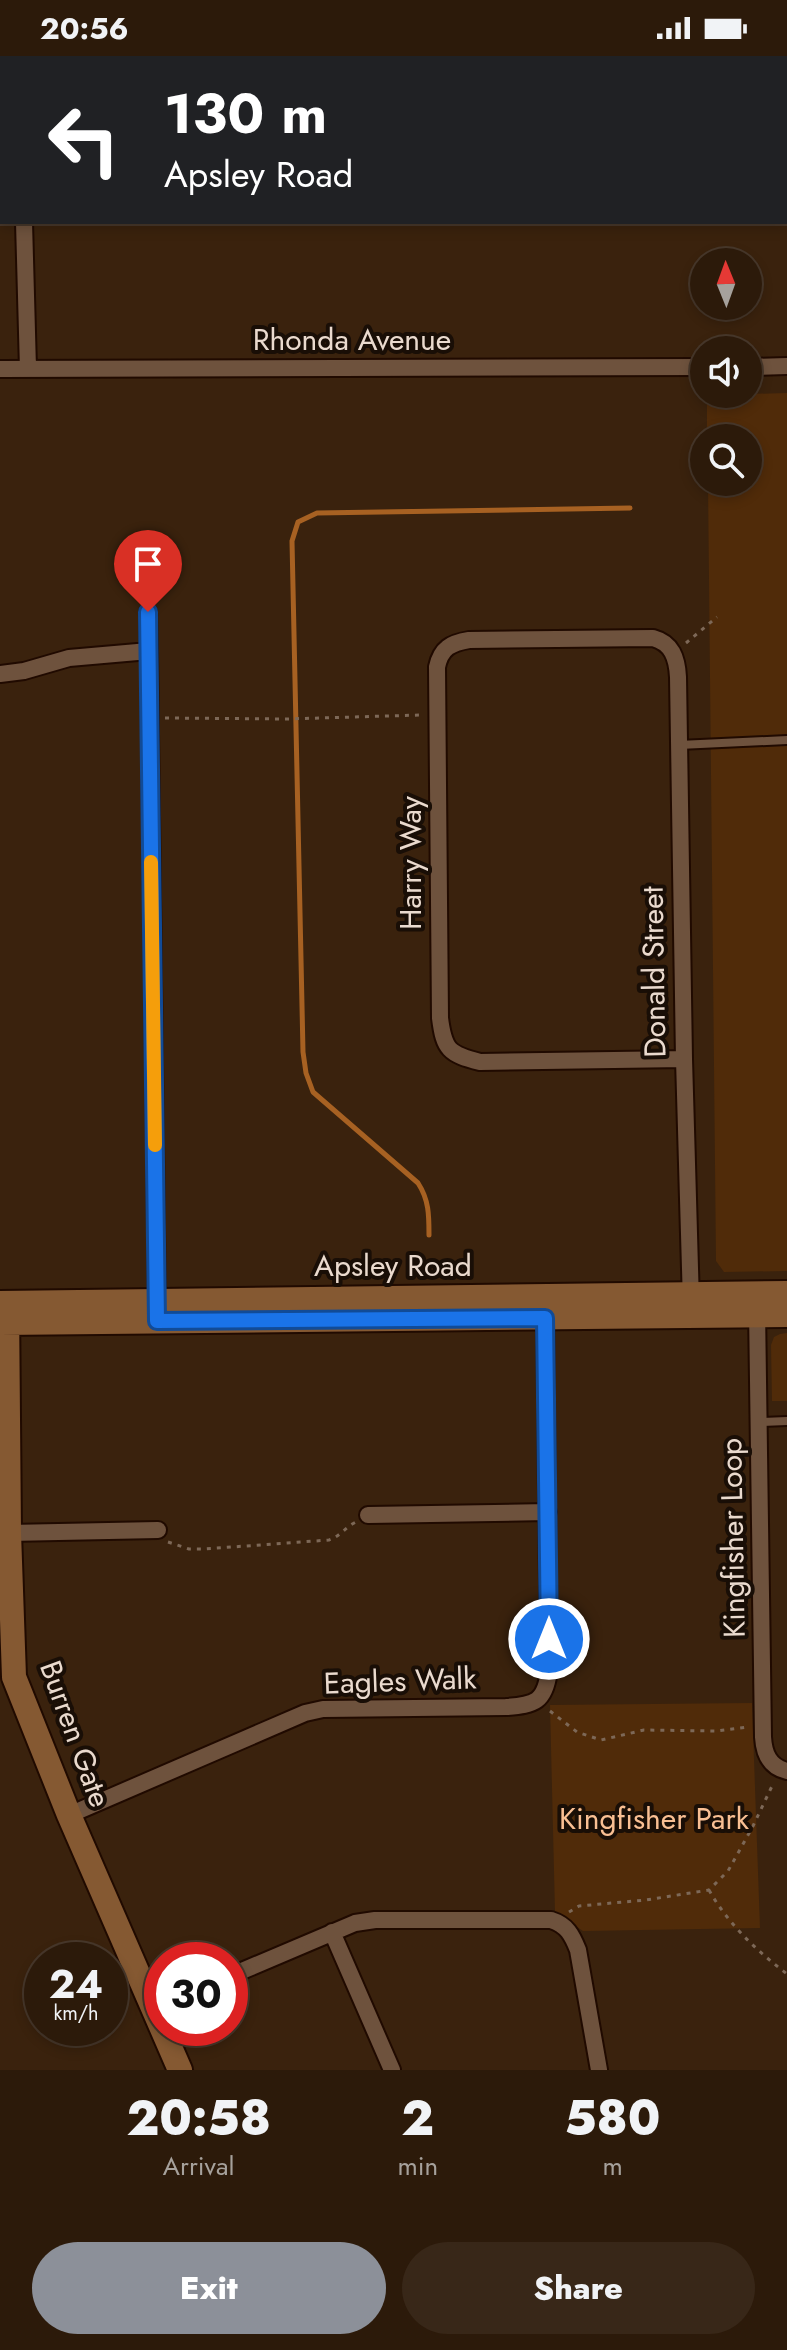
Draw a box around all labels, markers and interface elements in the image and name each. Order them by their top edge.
text: 20:56 [40,7,129,50]
text: 130 m [164,73,327,154]
icon: left [32,88,136,192]
text: Apsley Road [164,148,353,200]
north arrow [690,248,762,320]
map controls [690,248,762,496]
street label: Rhonda Avenue [253,318,451,361]
button: sound [690,336,762,408]
button: search [690,424,762,496]
pin [114,530,182,612]
icon: arrive [126,542,170,586]
street label: Harry Way [389,795,432,930]
street label: Donald Street [630,885,676,1058]
street label: Apsley Road [314,1244,472,1287]
street label: Kingfisher Loop [709,1438,756,1638]
position arrow [507,1597,591,1681]
street label: Burren Gate [29,1655,122,1813]
street label: Eagles Walk [323,1656,478,1705]
park label: Kingfisher Park [559,1797,750,1840]
speed limit sign: 30 [144,1942,248,2046]
text: 24 [49,1955,103,2013]
text: km/h [53,1999,99,2028]
text: 20:58 [126,2084,271,2153]
text: 2 [401,2084,434,2153]
text: 580 [565,2084,661,2153]
text: Arrival [163,2147,235,2185]
text: min [397,2147,438,2185]
text: m [602,2147,623,2185]
button: Exit [32,2242,386,2334]
button: Share [402,2242,755,2334]

